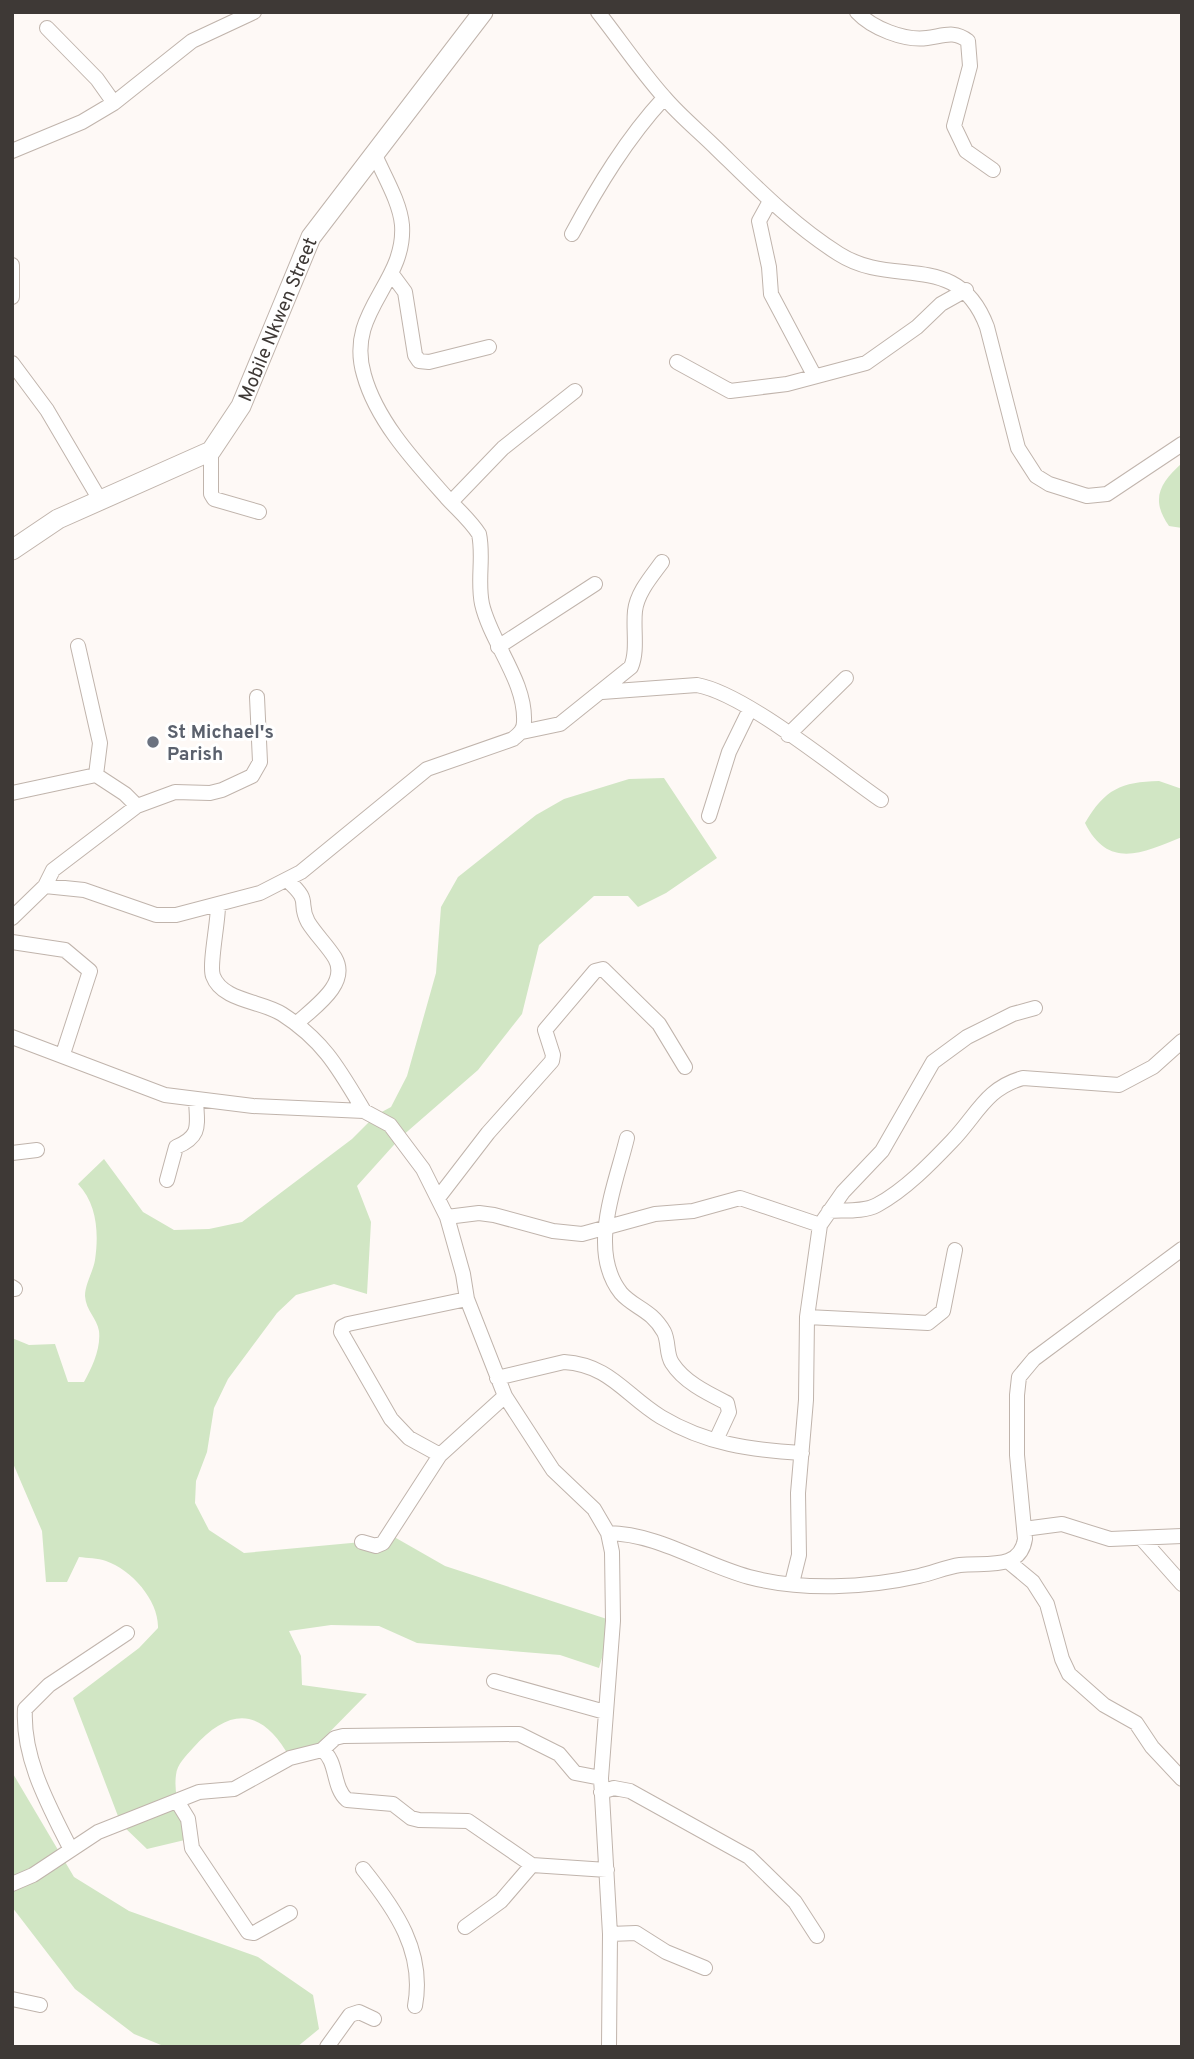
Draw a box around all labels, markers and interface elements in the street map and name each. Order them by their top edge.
street label: Mobile Nkwen Street [234,234,324,406]
place label: St Michael's Parish [167,721,274,767]
marker: St Michael's Parish [145,734,161,750]

